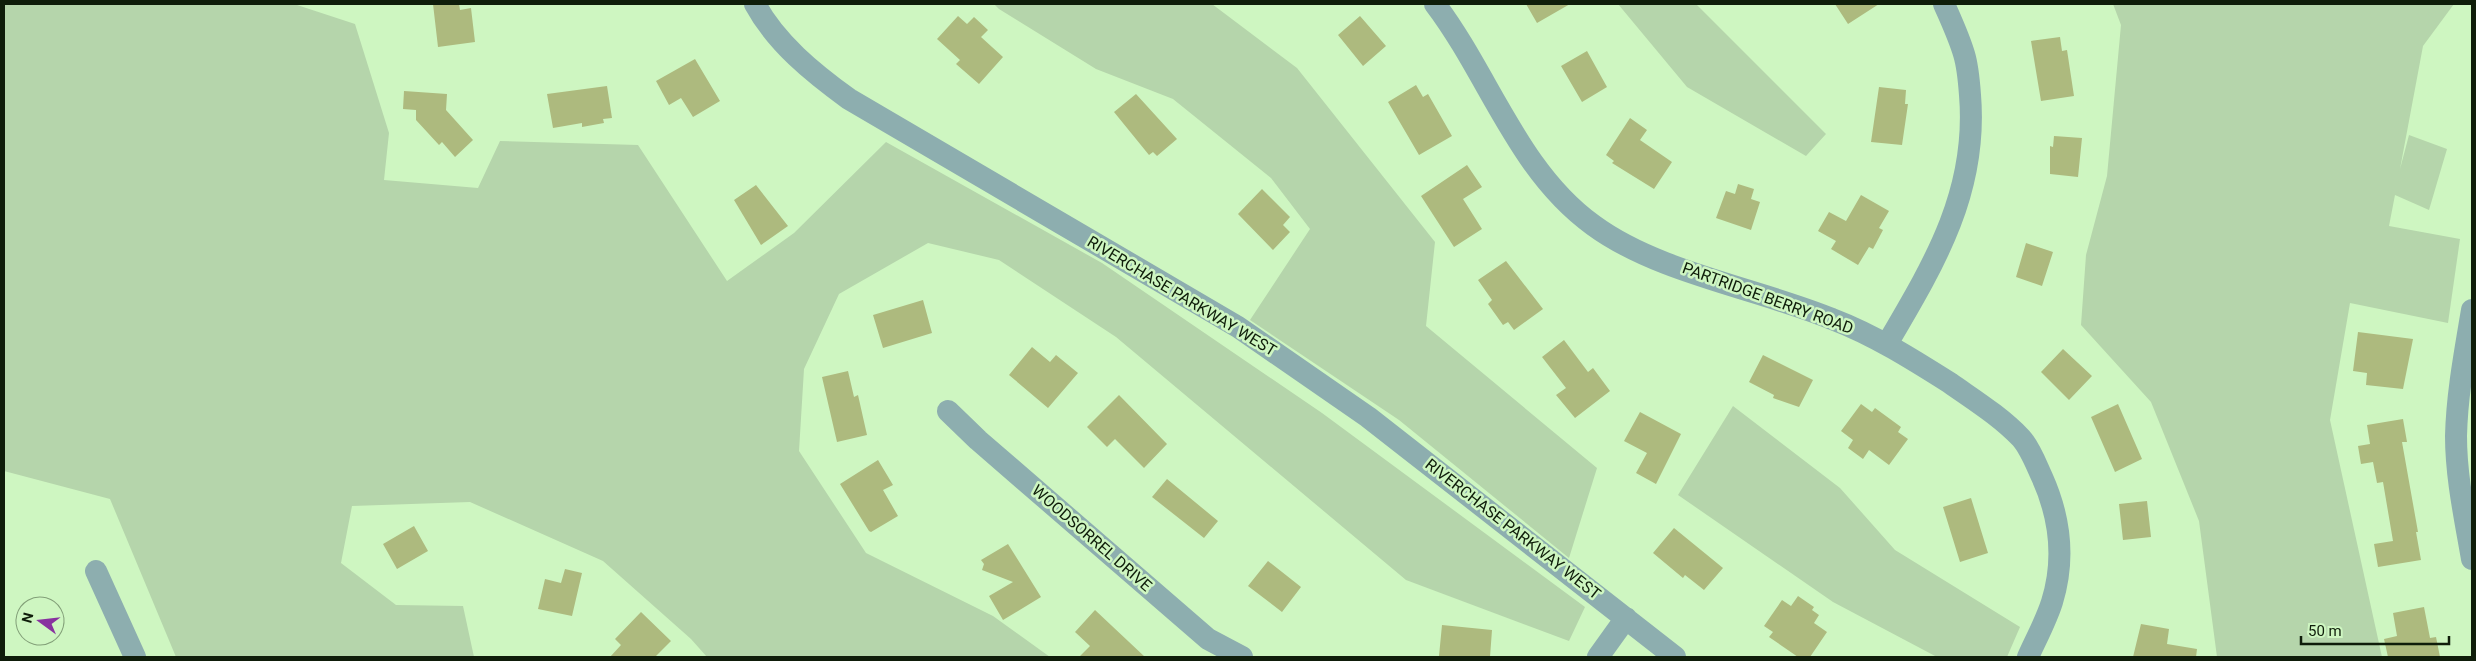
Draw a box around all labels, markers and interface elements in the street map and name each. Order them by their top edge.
street label: RIVERCHASE PARKWAY WEST [1084,232,1280,360]
street label: PARTRIDGE BERRY ROAD [1680,258,1856,338]
street label: RIVERCHASE PARKWAY WEST [1422,455,1605,604]
street label: WOODSORREL DRIVE [1028,481,1156,595]
north arrow [15,596,65,646]
text: N [18,611,36,624]
scale bar [2301,614,2448,646]
text: 50 m [2308,622,2342,640]

